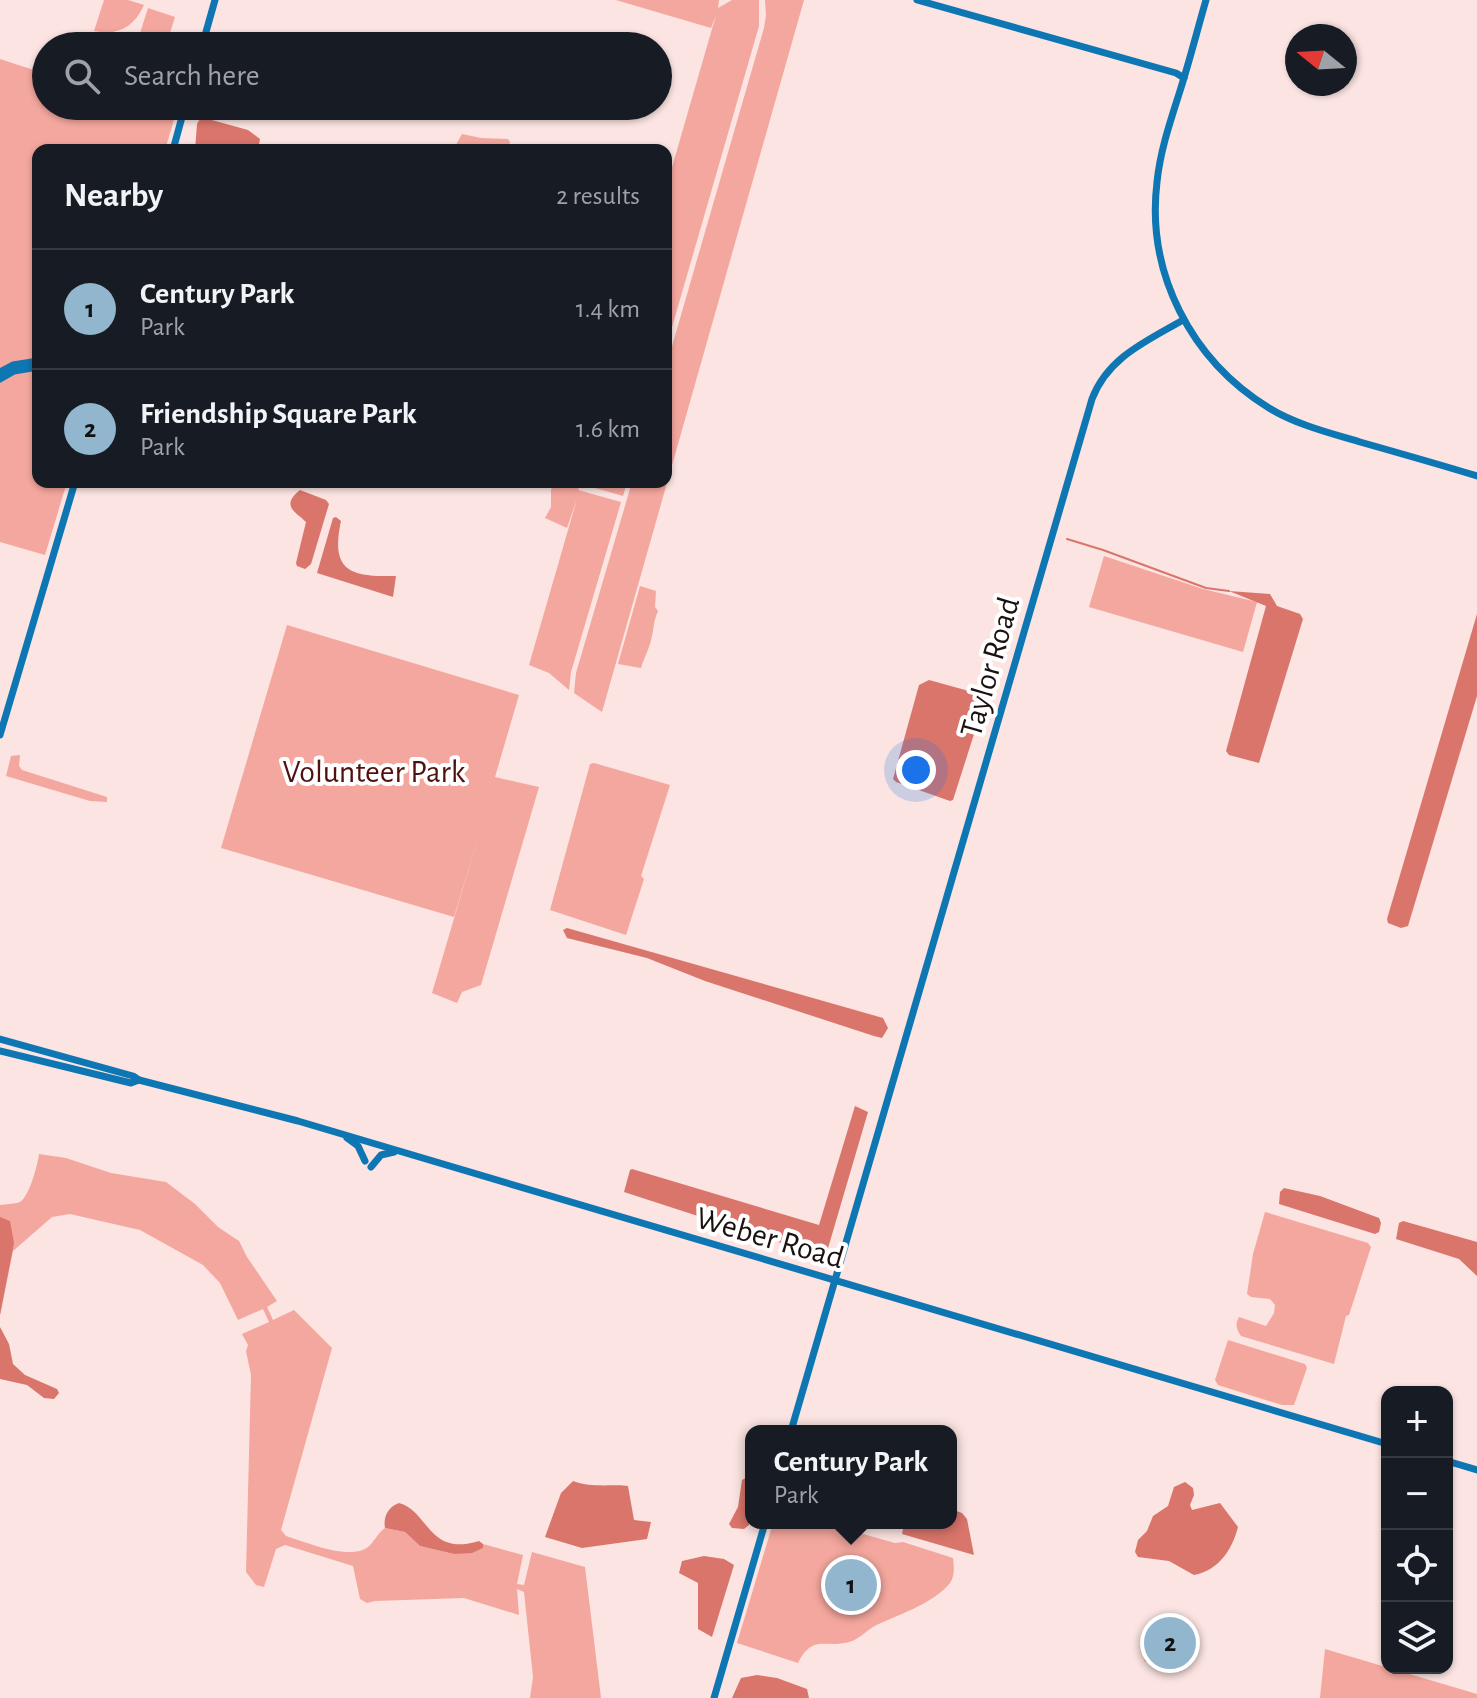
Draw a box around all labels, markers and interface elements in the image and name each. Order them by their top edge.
north arrow [1285,24,1357,96]
search box [32,32,672,120]
icon: search [60,54,104,98]
text: Search here [124,61,260,91]
text: Nearby [64,179,163,213]
text: 2 results [556,183,640,209]
text: Century Park [140,279,294,309]
text: 1 [85,296,95,322]
text: 1.4 km [576,296,640,322]
text: Park [140,314,185,340]
text: Friendship Square Park [140,399,417,429]
text: 2 [84,416,96,442]
text: 1.6 km [576,416,640,442]
text: Park [140,434,185,460]
street label: Taylor Road [955,593,1025,741]
your location [896,750,936,790]
park label: Volunteer Park [283,756,466,788]
street label: Weber Road [692,1202,848,1274]
map controls [1381,1386,1453,1674]
button: + [1381,1386,1453,1458]
popup [745,1425,957,1529]
text: Century Park [774,1447,928,1477]
button: − [1381,1458,1453,1530]
text: Park [774,1482,819,1508]
button: locate [1381,1530,1453,1602]
pin: 1 [825,1555,877,1615]
button: layers [1381,1602,1453,1674]
pin: 2 [1144,1613,1196,1673]

